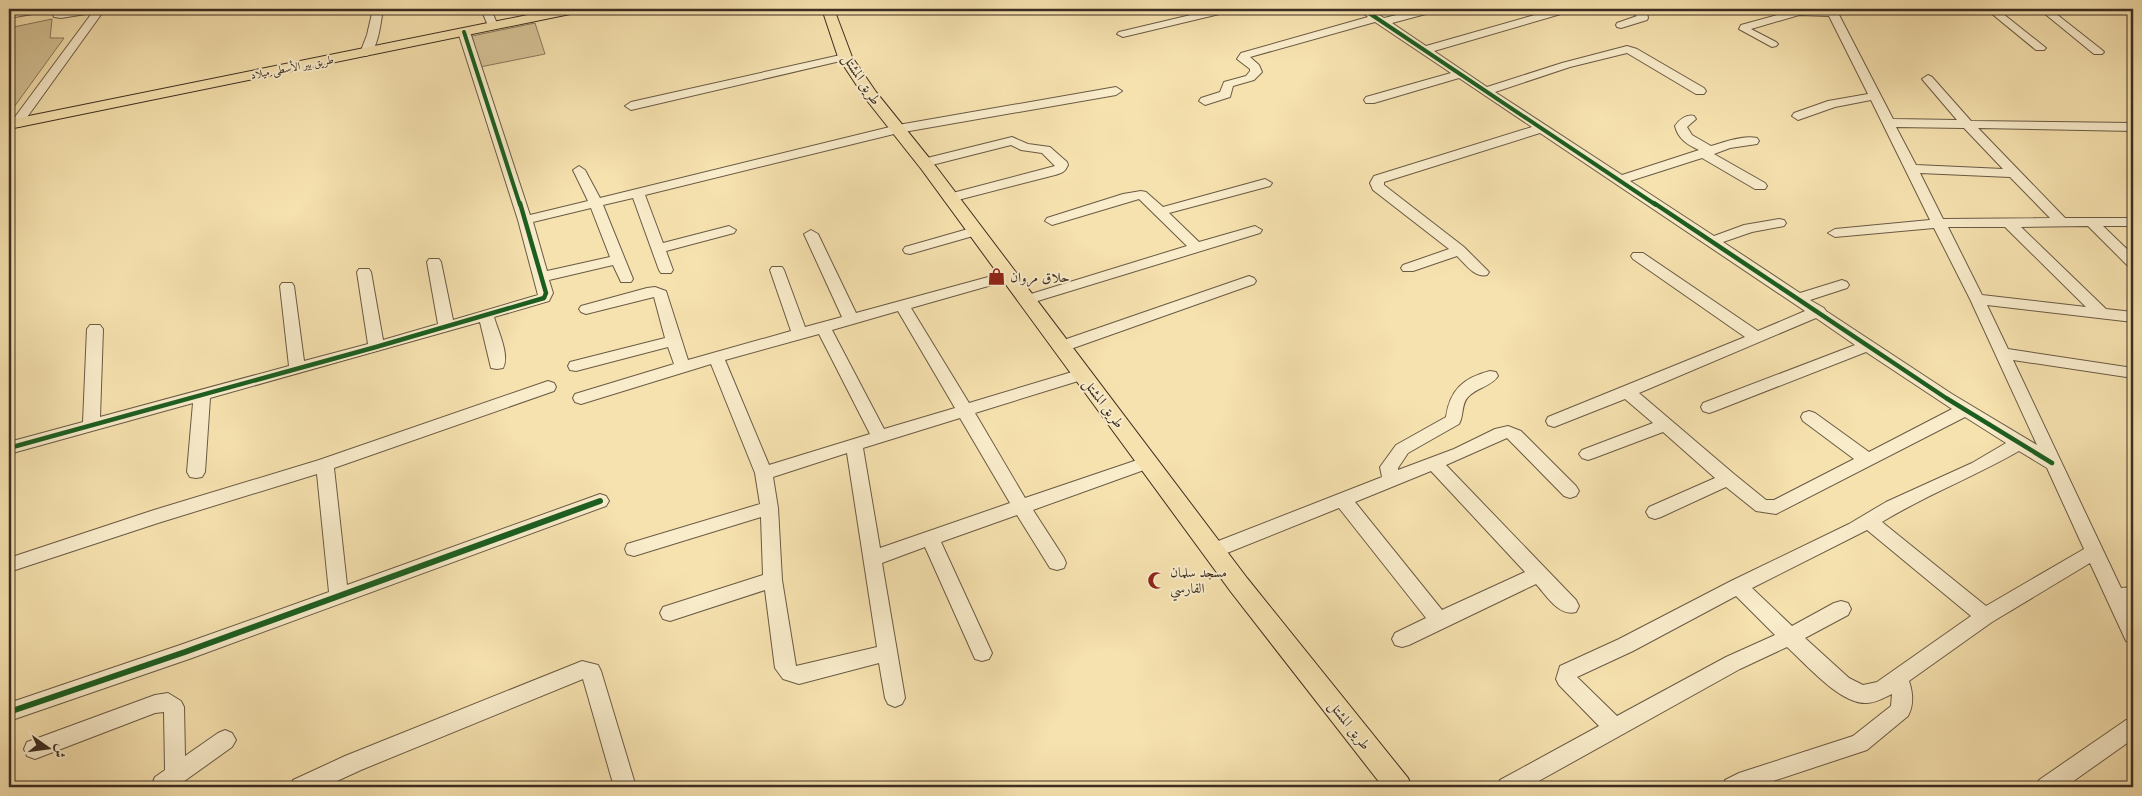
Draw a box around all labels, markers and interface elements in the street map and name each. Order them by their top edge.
street label: طريق المشتل [837,50,885,109]
street label: طريق بير الأسطى ميلاد [249,51,335,84]
shop icon: حلاق مروان [986,267,1006,287]
place label: حلاق مروان [1010,268,1070,287]
street label: طريق المشتل [1078,375,1129,433]
place label: مسجد سلمان الفارسي [1170,563,1227,602]
mosque icon: مسجد سلمان الفارسي [1146,570,1166,590]
street label: طريق المشتل [1324,697,1375,755]
north arrow [22,724,72,774]
text: ش [50,742,71,760]

